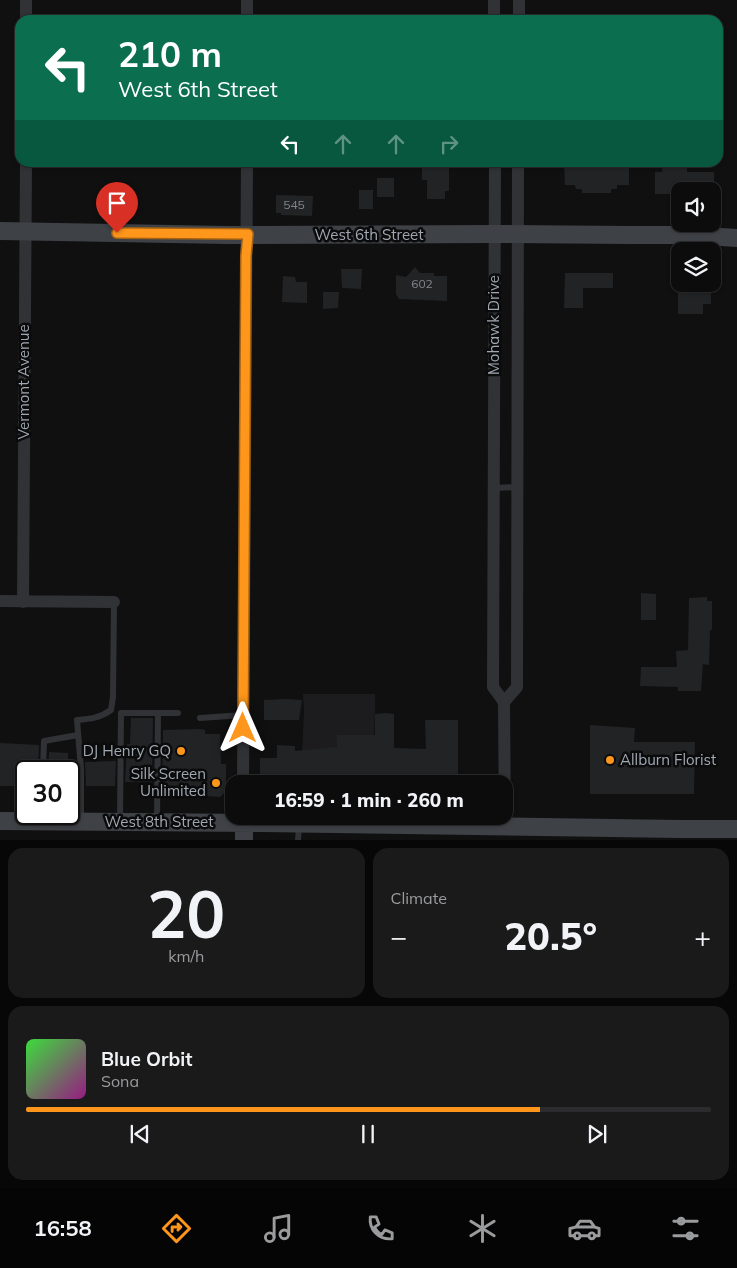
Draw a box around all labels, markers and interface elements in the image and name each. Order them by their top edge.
text: 210 m [118,32,222,76]
icon: left [35,35,100,100]
text: West 6th Street [118,75,278,103]
icon: left [276,130,304,158]
icon: ahead [329,130,357,158]
icon: ahead [382,130,410,158]
icon: right [435,130,463,158]
pin [96,182,138,233]
map controls [671,182,721,292]
button: sound [671,182,721,232]
icon: arrive [103,189,131,217]
house number: 545 [283,197,305,212]
street label: West 6th Street [315,225,423,244]
button: layers [671,242,721,292]
street label: Mohawk Drive [484,275,503,375]
house number: 602 [411,276,433,291]
street label: Vermont Avenue [14,324,33,440]
position arrow [216,701,268,753]
place label: DJ Henry GQ [83,741,171,760]
marker: DJ Henry GQ [175,745,187,757]
place label: Allburn Florist [620,750,716,769]
marker: Allburn Florist [604,754,616,766]
speed limit sign: 30 [15,760,80,825]
place label: Silk Screen Unlimited [131,764,206,800]
marker: Silk Screen Unlimited [210,777,222,789]
text: 16:59 · 1 min · 260 m [274,788,464,812]
street label: West 8th Street [105,812,213,831]
text: 20 [147,873,225,954]
text: Climate [391,888,447,908]
text: 20.5° [504,912,597,960]
text: − [391,919,407,954]
text: + [694,919,711,954]
text: km/h [168,946,204,966]
text: Blue Orbit [101,1047,192,1071]
text: Sona [101,1071,139,1091]
icon: previous [126,1120,154,1148]
icon: pause [354,1120,382,1148]
icon: next [583,1120,611,1148]
icon: directions [159,1211,194,1246]
icon: music [261,1211,296,1246]
icon: phone [363,1211,398,1246]
icon: climate [465,1211,500,1246]
icon: car [567,1211,602,1246]
icon: filters [668,1211,703,1246]
text: 16:58 [33,1214,92,1242]

